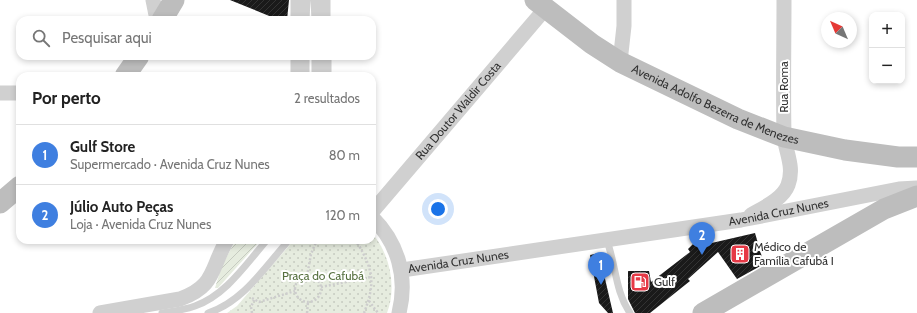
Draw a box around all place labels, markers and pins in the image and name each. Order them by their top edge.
pin: 2 [689,222,715,255]
place label: Médico de Família Cafubá I [754,239,834,268]
building icon: Médico de Família Cafubá I [729,243,751,265]
pin: 1 [588,252,614,285]
fuel station icon: Gulf [629,271,651,293]
place label: Gulf [654,274,675,289]

